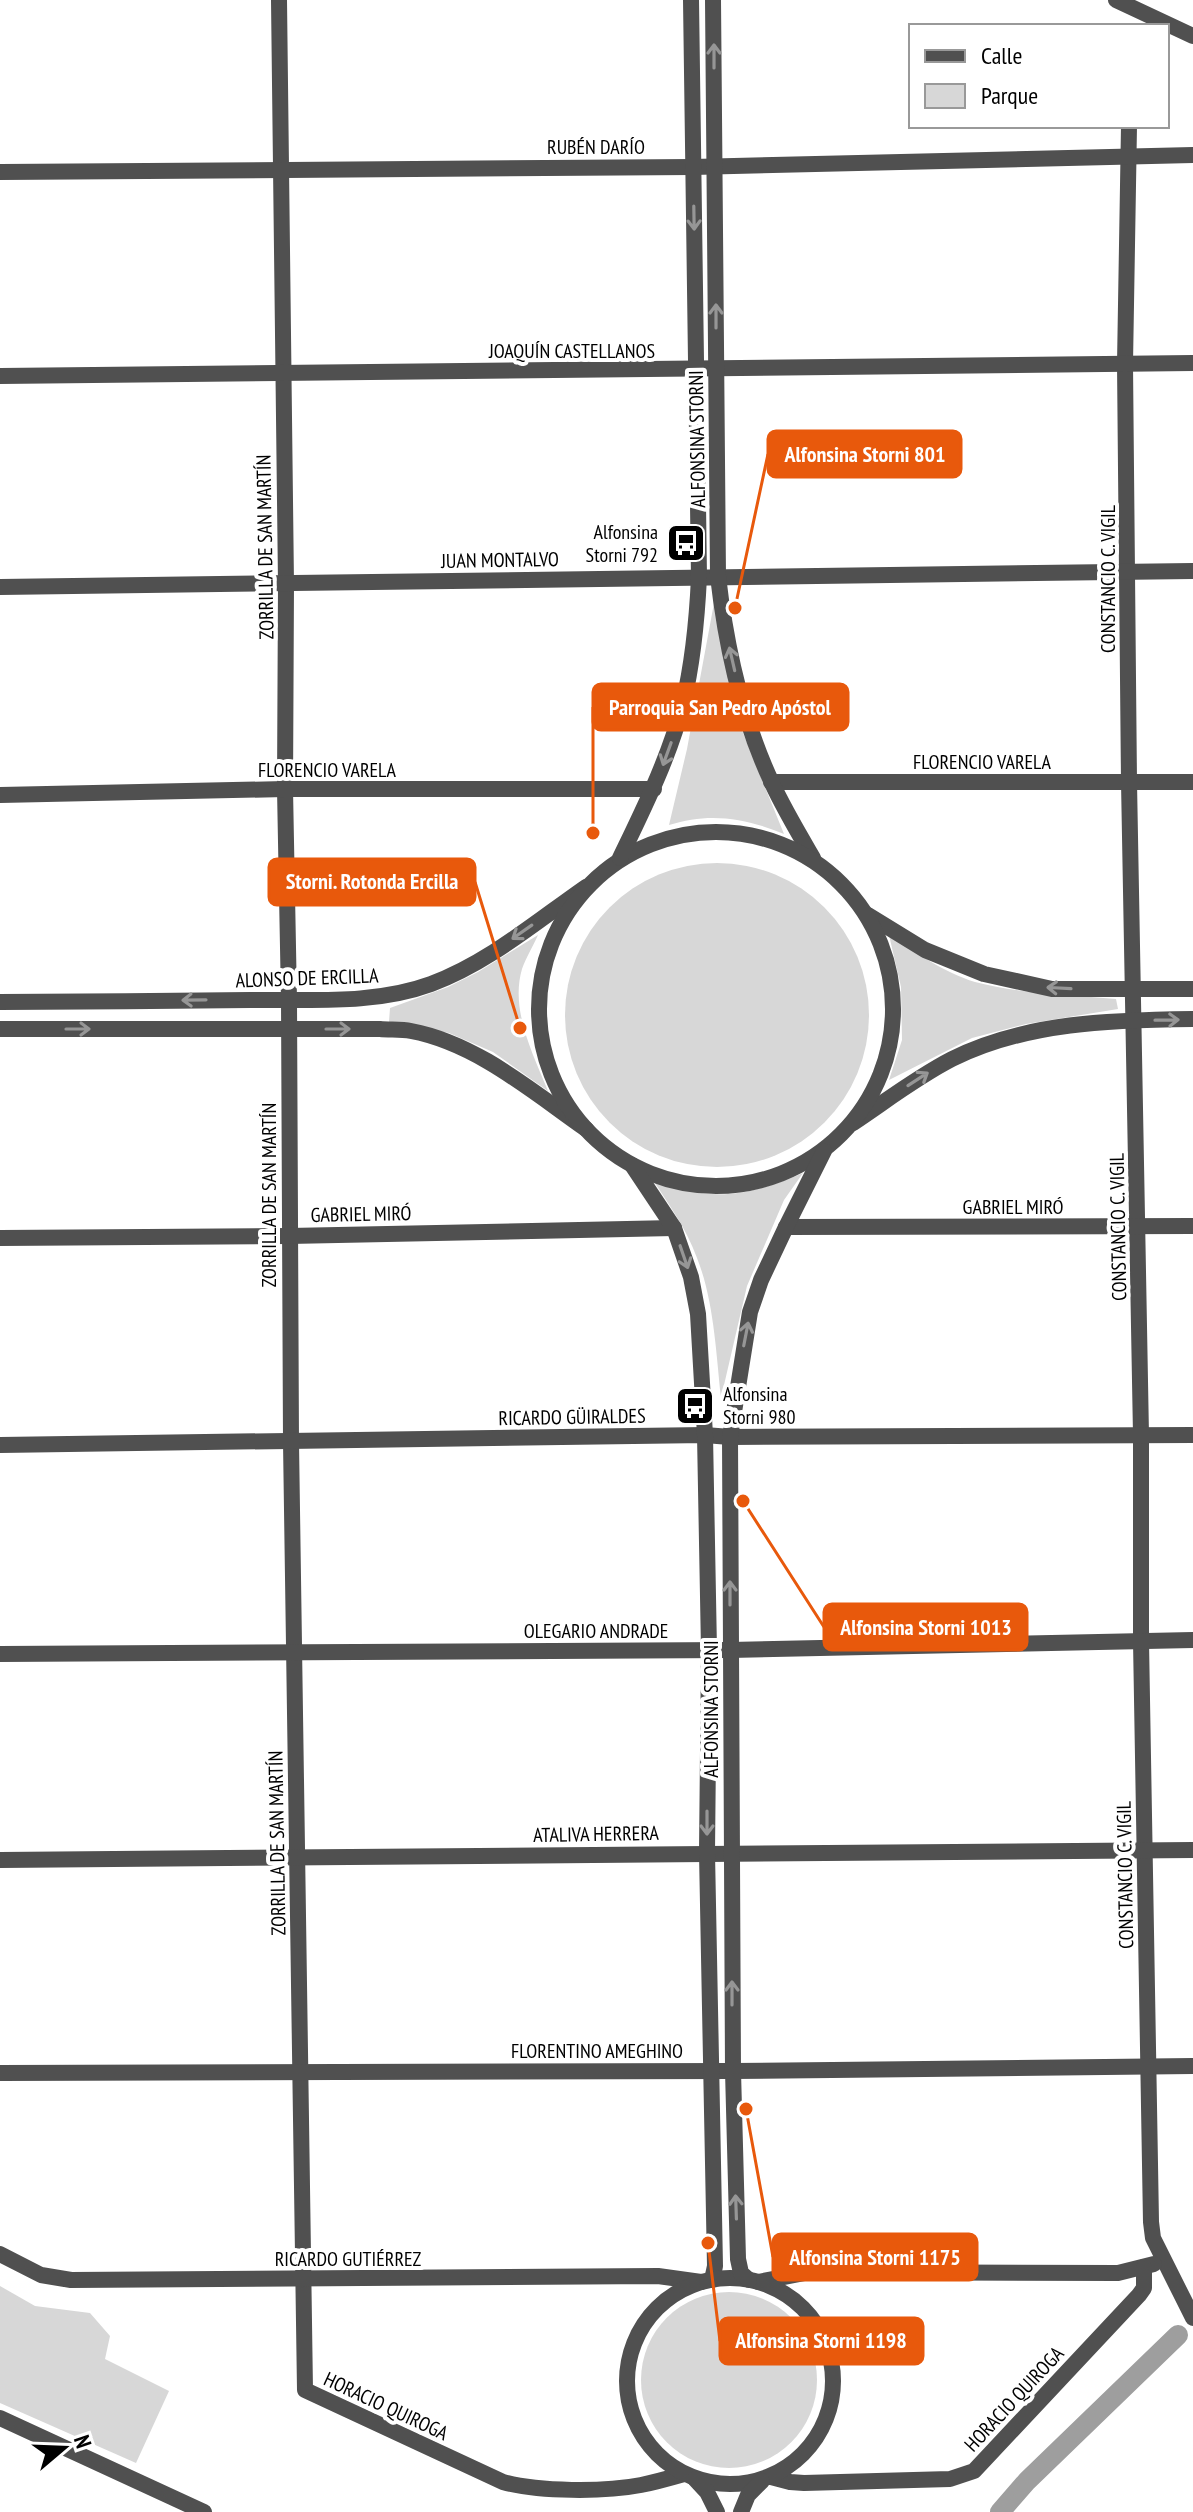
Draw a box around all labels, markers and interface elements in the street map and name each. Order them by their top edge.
legend [909,24,1169,128]
text: Calle [981,40,1022,71]
one-way arrow [706,43,721,70]
text: Parque [981,80,1038,111]
street label: RUBÉN DARÍO [547,134,645,160]
one-way arrow [686,204,702,231]
one-way arrow [708,303,724,330]
street label: JOAQUÍN CASTELLANOS [488,338,655,364]
street label: ALFONSINA STORNI [683,370,711,508]
callout: Alfonsina Storni 801 [768,431,961,477]
text: Alfonsina Storni 801 [783,440,946,468]
street label: ZORRILLA DE SAN MARTÍN [250,455,280,639]
street label: CONSTANCIO C. VIGIL [1095,504,1121,653]
place label: Alfonsina Storni 792 [586,519,658,568]
bus stop icon: Alfonsina Storni 792 [665,522,707,564]
street label: JUAN MONTALVO [440,546,559,574]
one-way arrow [724,647,739,672]
callout: Parroquia San Pedro Apóstol [593,684,848,730]
text: Parroquia San Pedro Apóstol [609,693,832,721]
one-way arrow [658,741,673,766]
street label: FLORENCIO VARELA [913,749,1051,775]
street label: FLORENCIO VARELA [258,757,396,783]
callout: Storni. Rotonda Ercilla [269,859,475,905]
text: Storni. Rotonda Ercilla [286,867,458,895]
one-way arrow [511,924,533,940]
street label: ALONSO DE ERCILLA [235,962,379,993]
one-way arrow [1046,980,1073,995]
one-way arrow [181,993,208,1008]
one-way arrow [1153,1012,1180,1027]
one-way arrow [64,1021,91,1037]
one-way arrow [324,1021,351,1037]
one-way arrow [906,1071,929,1087]
street label: ZORRILLA DE SAN MARTÍN [256,1103,282,1287]
street label: CONSTANCIO C. VIGIL [1104,1152,1132,1301]
street label: GABRIEL MIRÓ [963,1194,1063,1220]
street label: GABRIEL MIRÓ [310,1200,412,1228]
one-way arrow [678,1244,692,1269]
one-way arrow [739,1322,754,1347]
place label: Alfonsina Storni 980 [723,1381,795,1430]
bus stop icon: Alfonsina Storni 980 [674,1385,716,1427]
street label: RICARDO GÜIRALDES [498,1403,646,1431]
one-way arrow [722,1580,738,1607]
callout: Alfonsina Storni 1013 [824,1604,1027,1650]
text: Alfonsina Storni 1013 [839,1613,1012,1641]
street label: OLEGARIO ANDRADE [524,1618,668,1644]
street label: ALFONSINA STORNI [698,1640,724,1778]
street label: ZORRILLA DE SAN MARTÍN [262,1751,292,1935]
street label: CONSTANCIO C. VIGIL [1111,1800,1139,1949]
one-way arrow [699,1809,715,1836]
street label: ATALIVA HERRERA [533,1820,660,1848]
one-way arrow [724,1980,740,2007]
street label: FLORENTINO AMEGHINO [511,2038,683,2064]
one-way arrow [729,2194,744,2221]
callout: Alfonsina Storni 1175 [773,2234,977,2280]
text: Alfonsina Storni 1175 [788,2243,961,2271]
street label: RICARDO GUTIÉRREZ [275,2246,422,2272]
callout: Alfonsina Storni 1198 [720,2318,923,2364]
text: Alfonsina Storni 1198 [734,2326,907,2354]
street label: HORACIO QUIROGA [959,2341,1070,2457]
street label: HORACIO QUIROGA [320,2366,453,2446]
north arrow [24,2408,104,2488]
text: N [68,2431,98,2452]

